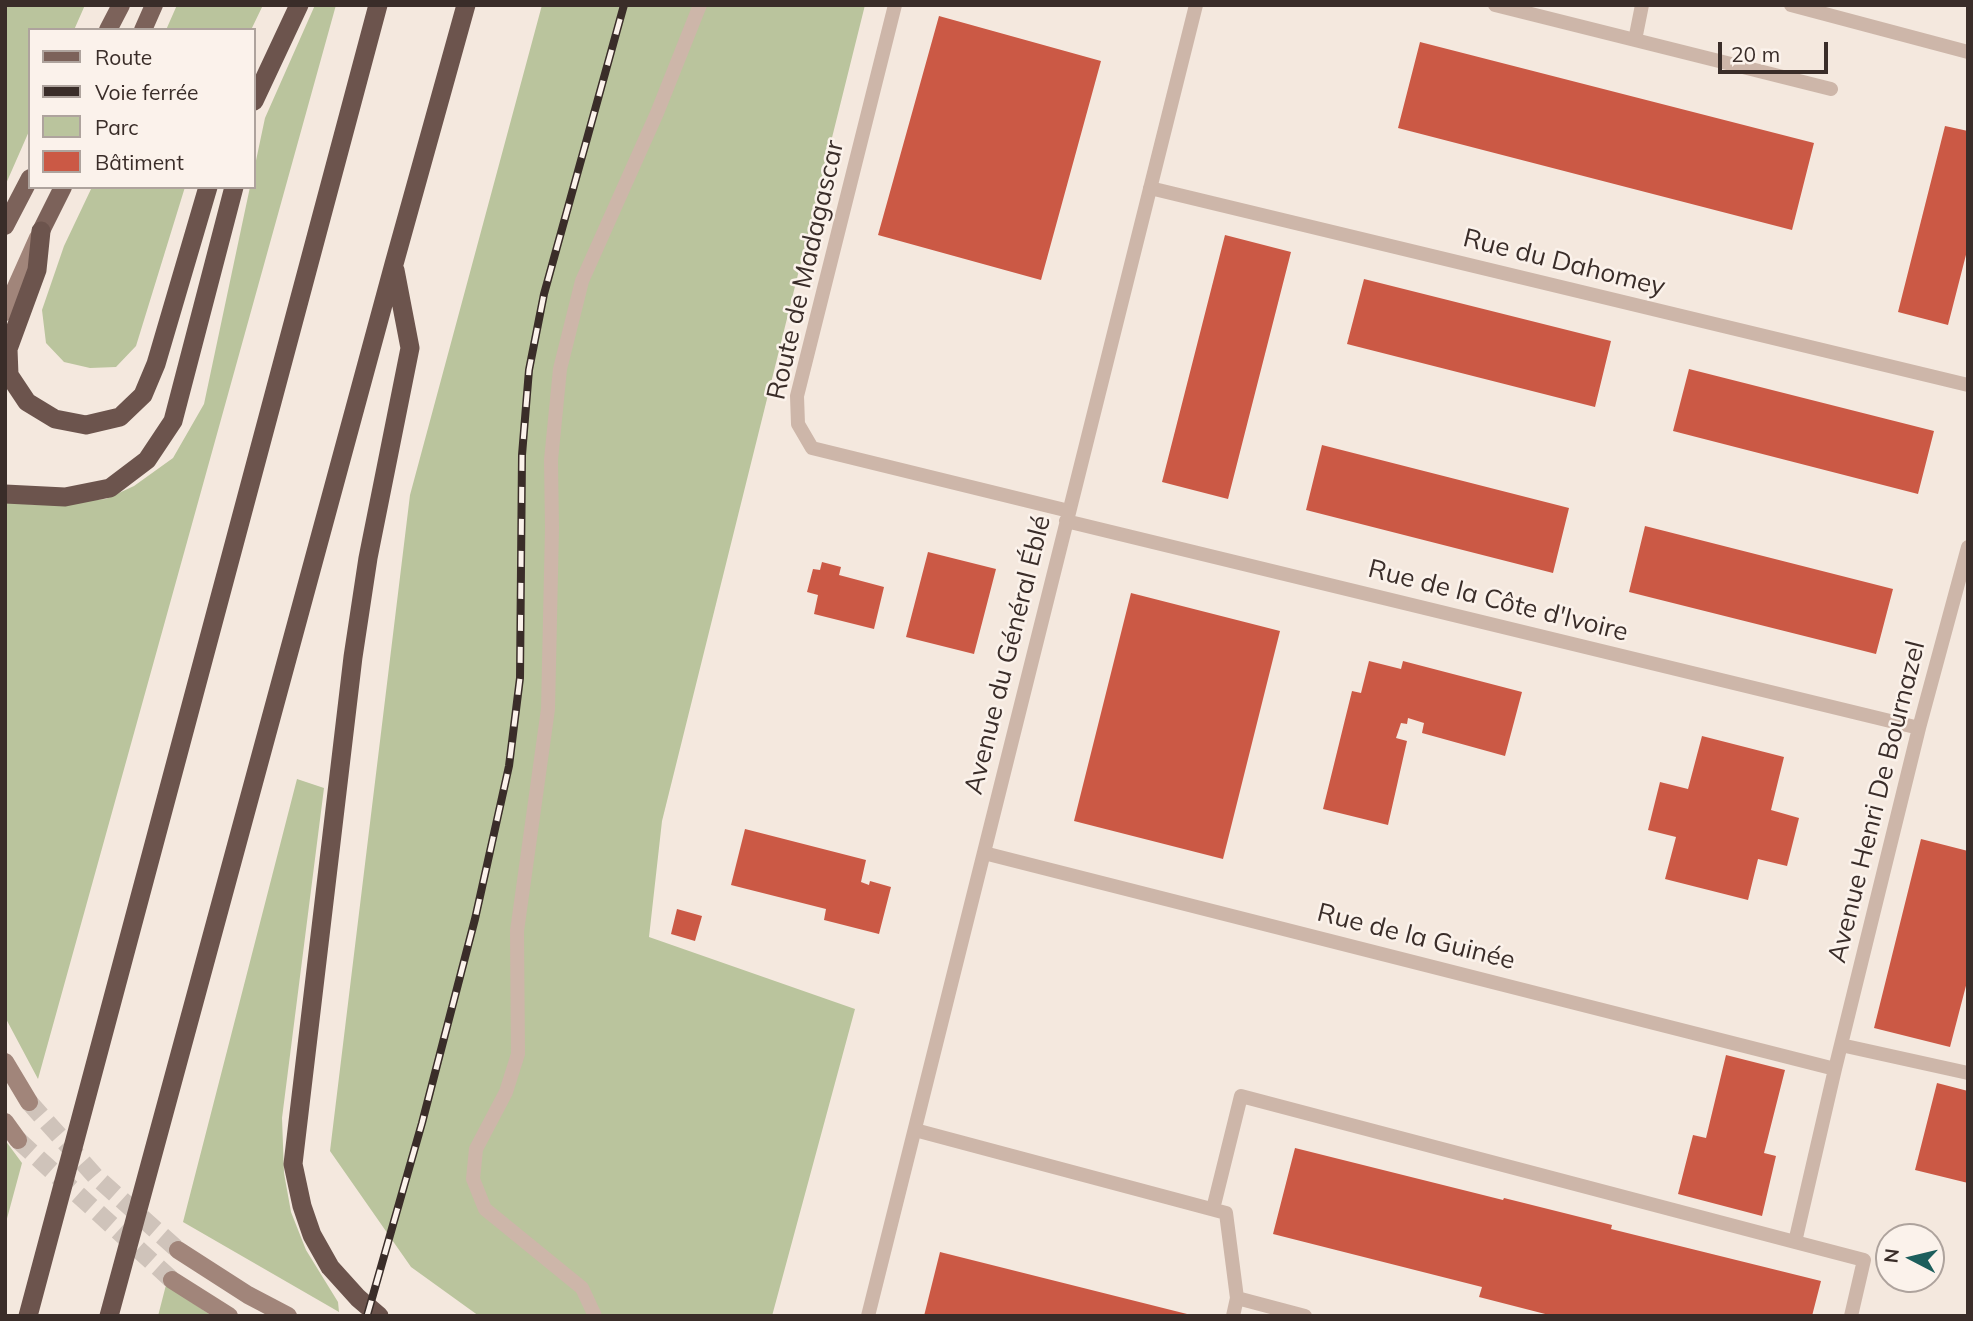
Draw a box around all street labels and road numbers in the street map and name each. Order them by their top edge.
street label: Route de Madagascar [761,137,851,403]
street label: Rue du Dahomey [1460,223,1668,303]
street label: Avenue du Général Éblé [958,512,1058,798]
street label: Rue de la Côte d'Ivoire [1365,554,1631,648]
street label: Avenue Henri De Bournazel [1822,638,1932,966]
street label: Rue de la Guinée [1314,897,1518,977]

